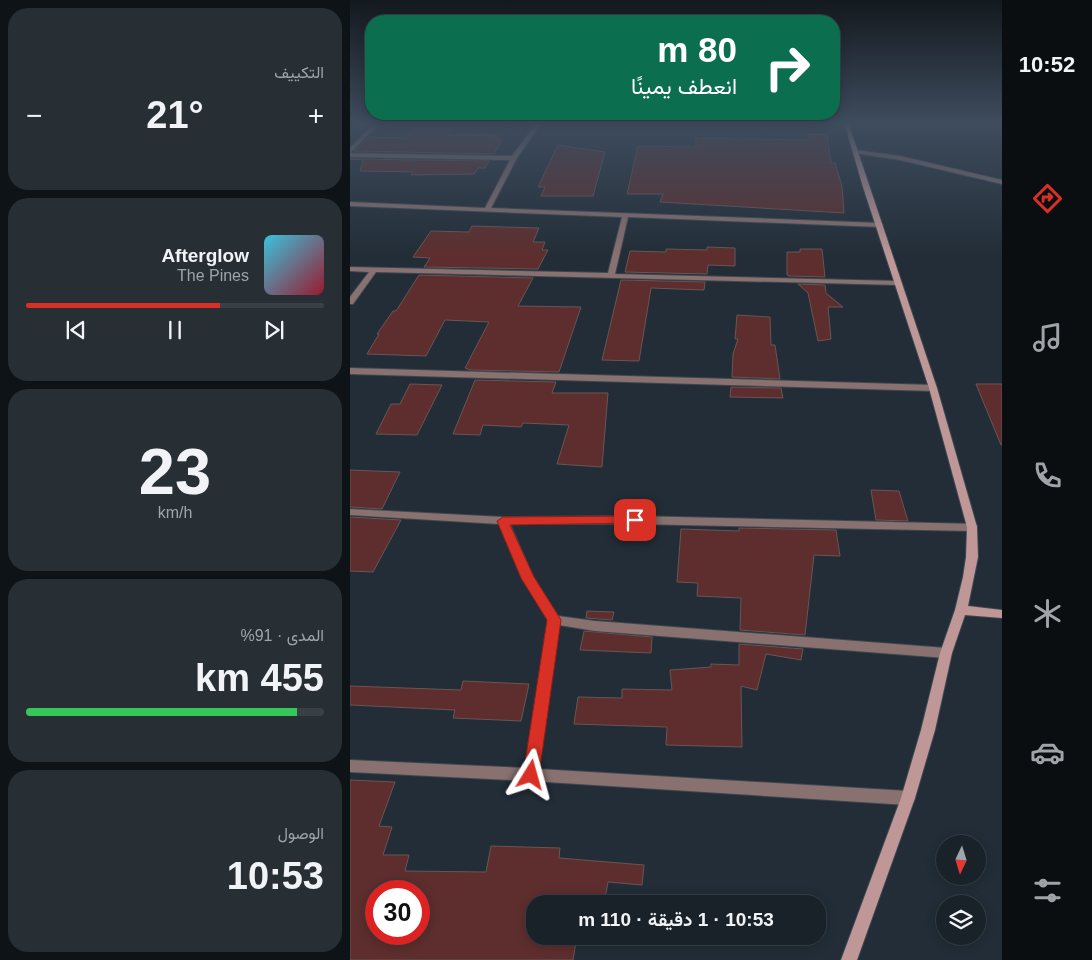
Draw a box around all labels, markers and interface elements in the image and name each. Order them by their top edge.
text: 80 m [657,30,737,69]
icon: right [755,35,820,100]
text: 10:52 [1019,52,1075,77]
text: التكييف [274,64,324,81]
text: انعطف يمينًا [631,74,737,99]
text: 21° [146,94,204,136]
text: − [26,100,42,131]
text: + [308,100,324,131]
icon: directions [1030,181,1065,216]
text: Afterglow [161,245,249,266]
text: The Pines [177,267,249,284]
icon: previous [62,316,90,344]
icon: pause [161,316,189,344]
icon: next [260,316,288,344]
icon: music [1030,320,1065,355]
text: 23 [139,435,211,508]
icon: phone [1030,458,1065,493]
pin [614,499,656,541]
text: km/h [158,504,192,521]
icon: arrive [621,506,649,534]
icon: climate [1030,596,1065,631]
text: المدى · 91% [240,627,324,644]
text: 455 km [195,657,324,699]
icon: car [1030,735,1065,770]
position arrow [504,748,556,800]
text: الوصول [278,825,324,842]
north arrow [936,835,986,885]
map controls [936,835,986,945]
text: 10:53 [227,855,324,897]
icon: filters [1030,873,1065,908]
speed limit sign: 30 [365,880,430,945]
button: layers [936,895,986,945]
text: 10:53 · 1 دقيقة · 110 m [578,909,774,930]

